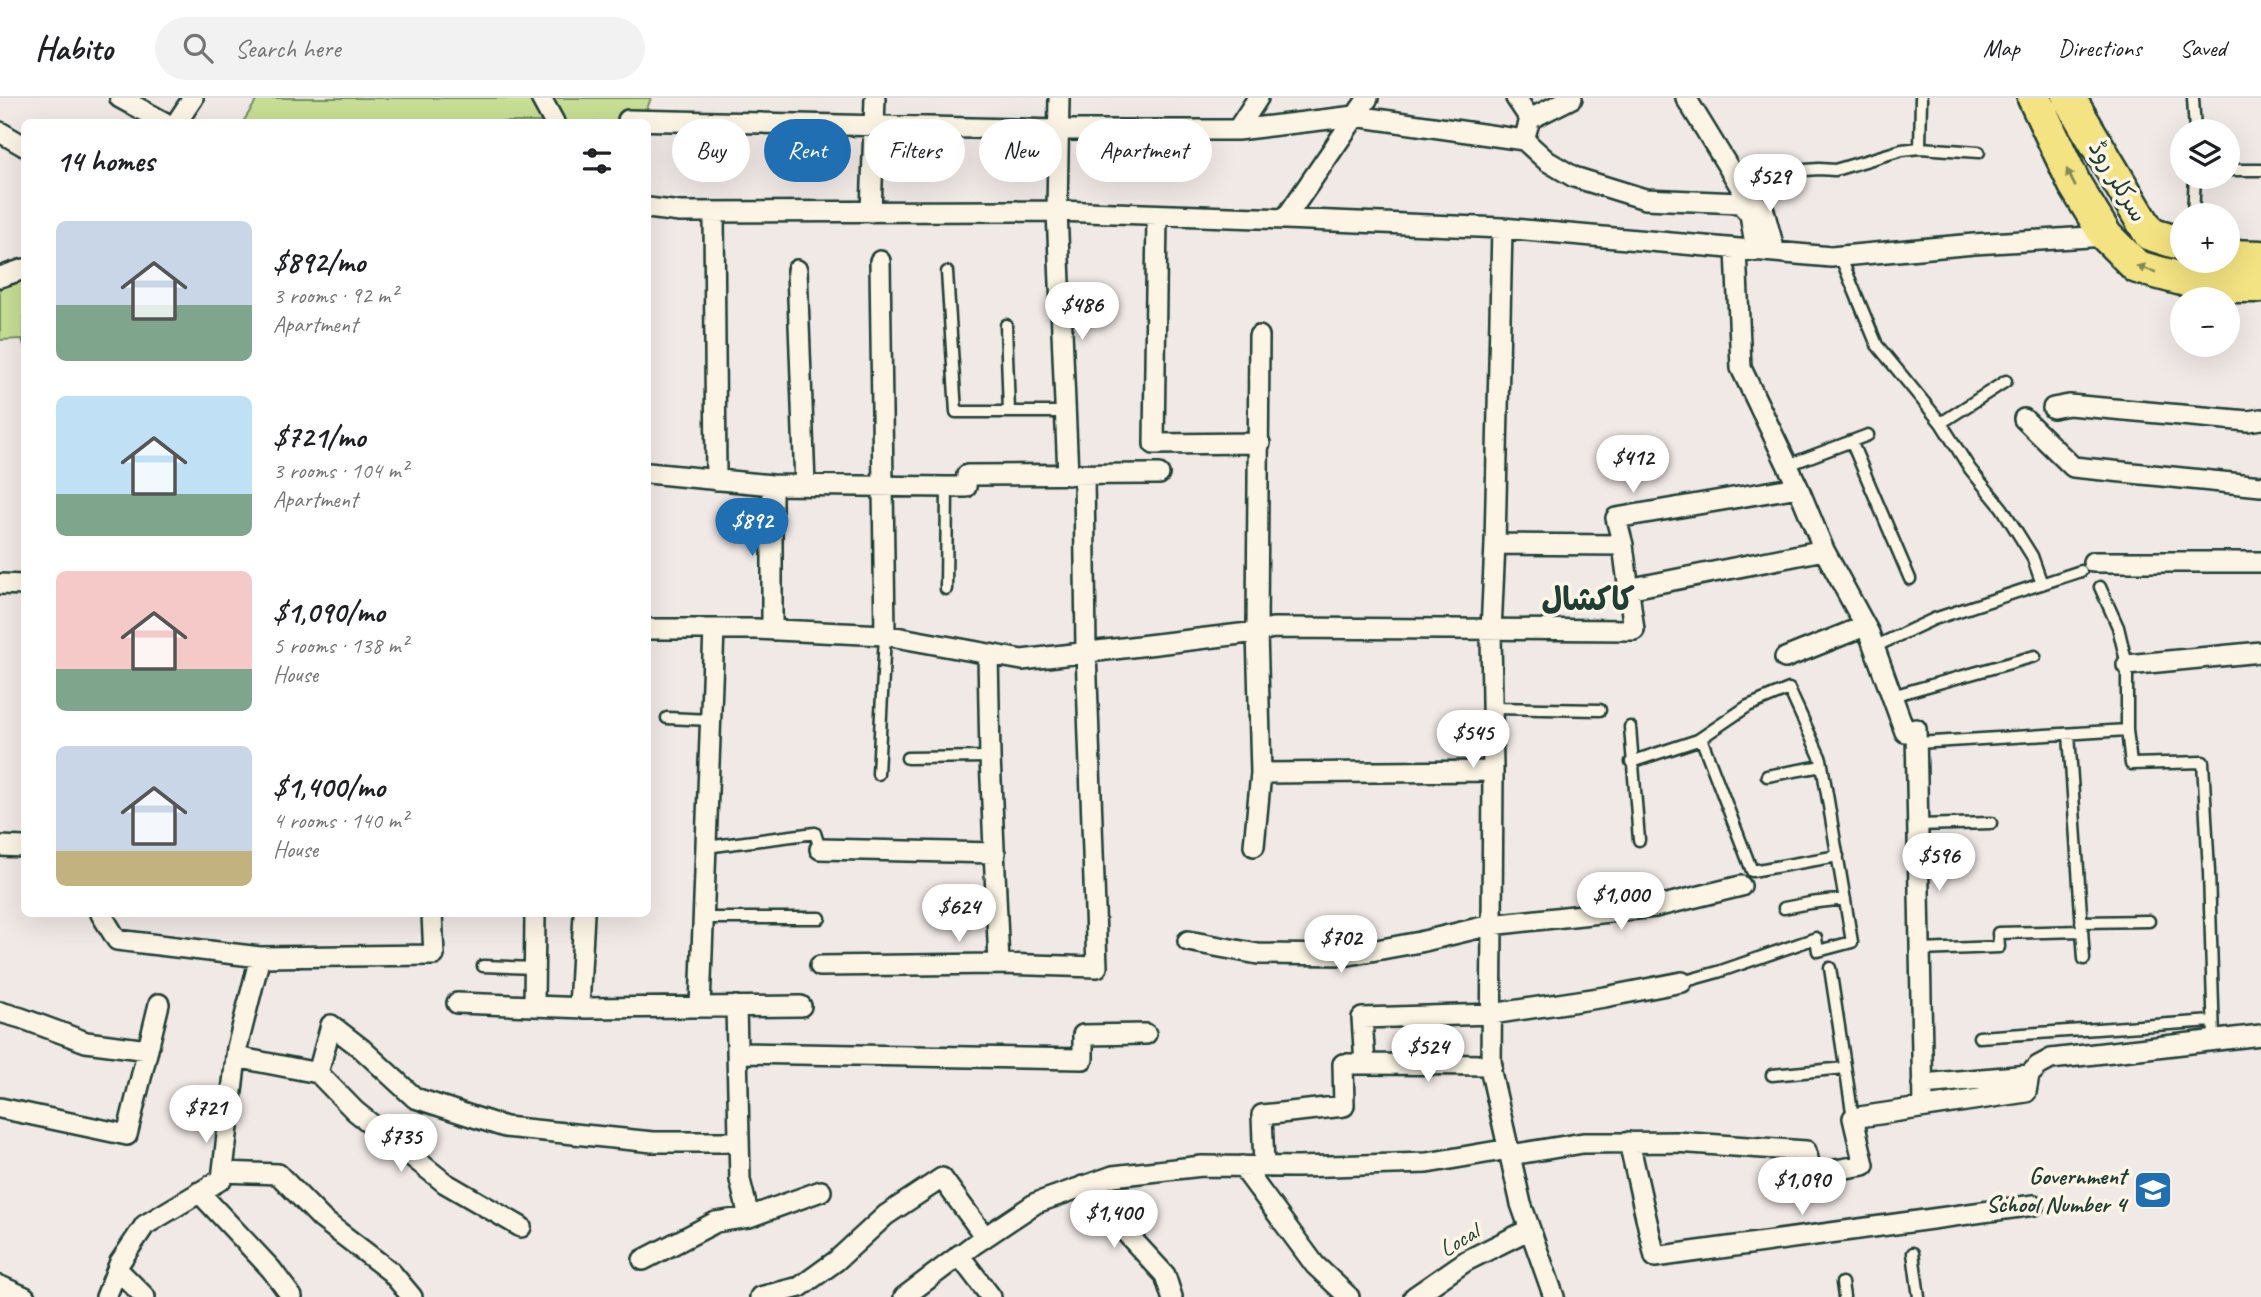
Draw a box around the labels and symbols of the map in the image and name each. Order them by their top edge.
street label: سرکلر روڈ [2082,135,2154,227]
pin: $529 [1729,155,1811,214]
one-way arrow [2066,168,2077,188]
one-way arrow [2136,263,2157,274]
pin: $486 [1041,282,1123,342]
pin: $412 [1592,436,1674,495]
pin: $892 [711,498,793,558]
district label: کاکشال [1541,579,1635,620]
pin: $545 [1432,710,1514,770]
pin: $596 [1898,834,1980,893]
pin: $1,000 [1564,872,1678,932]
pin: $624 [918,884,1000,944]
pin: $702 [1300,916,1382,975]
pin: $524 [1387,1024,1469,1084]
pin: $721 [165,1086,247,1145]
pin: $735 [360,1114,442,1174]
pin: $1,090 [1745,1158,1859,1217]
place label: Government School Number 4 [1986,1161,2130,1219]
school or university icon: Government School Number 4 [2132,1169,2174,1211]
pin: $1,400 [1057,1190,1171,1250]
street label: Local [1434,1215,1488,1263]

